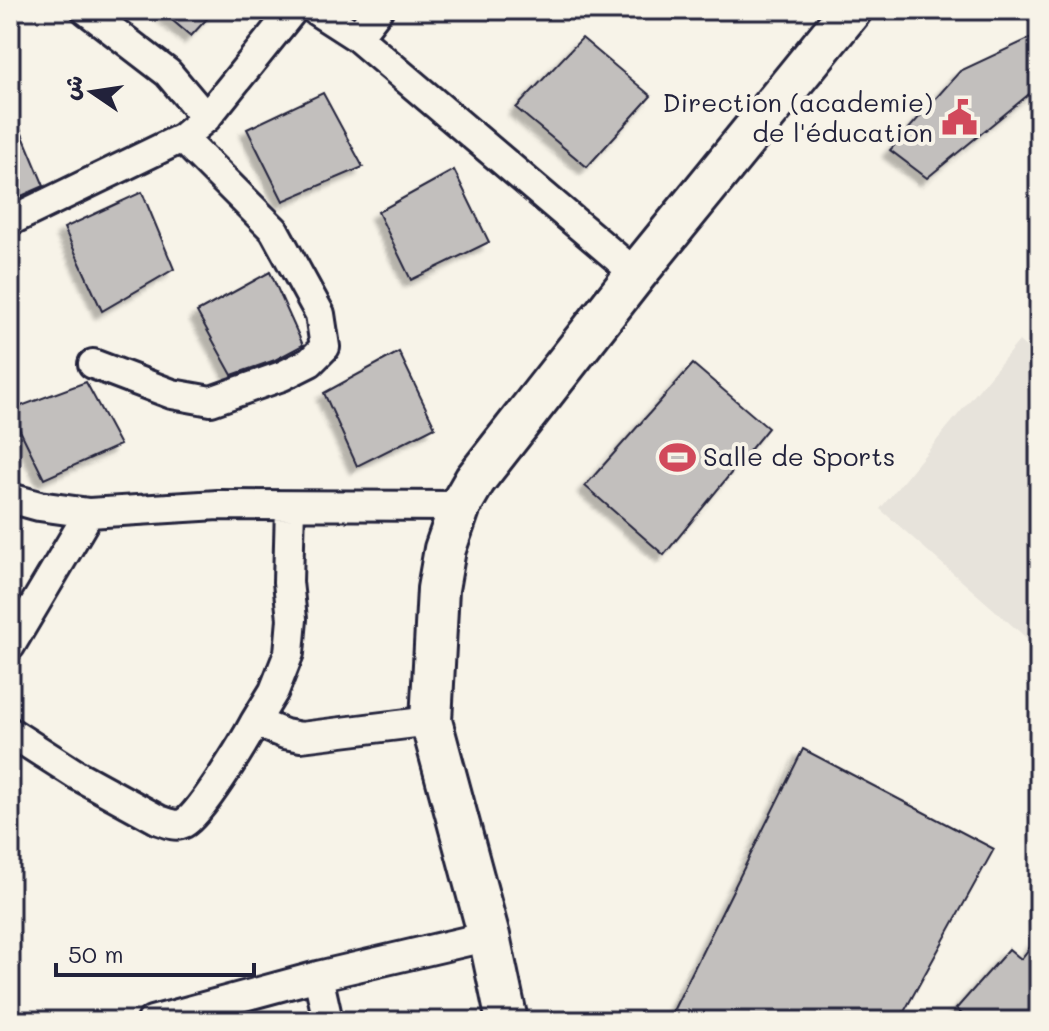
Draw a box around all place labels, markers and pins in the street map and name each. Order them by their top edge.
place label: Direction (academie) de l'éducation [662,85,933,149]
public building icon: Direction (academie) de l'éducation [940,99,978,137]
sports icon: Salle de Sports [658,438,696,476]
place label: Salle de Sports [703,439,895,473]

